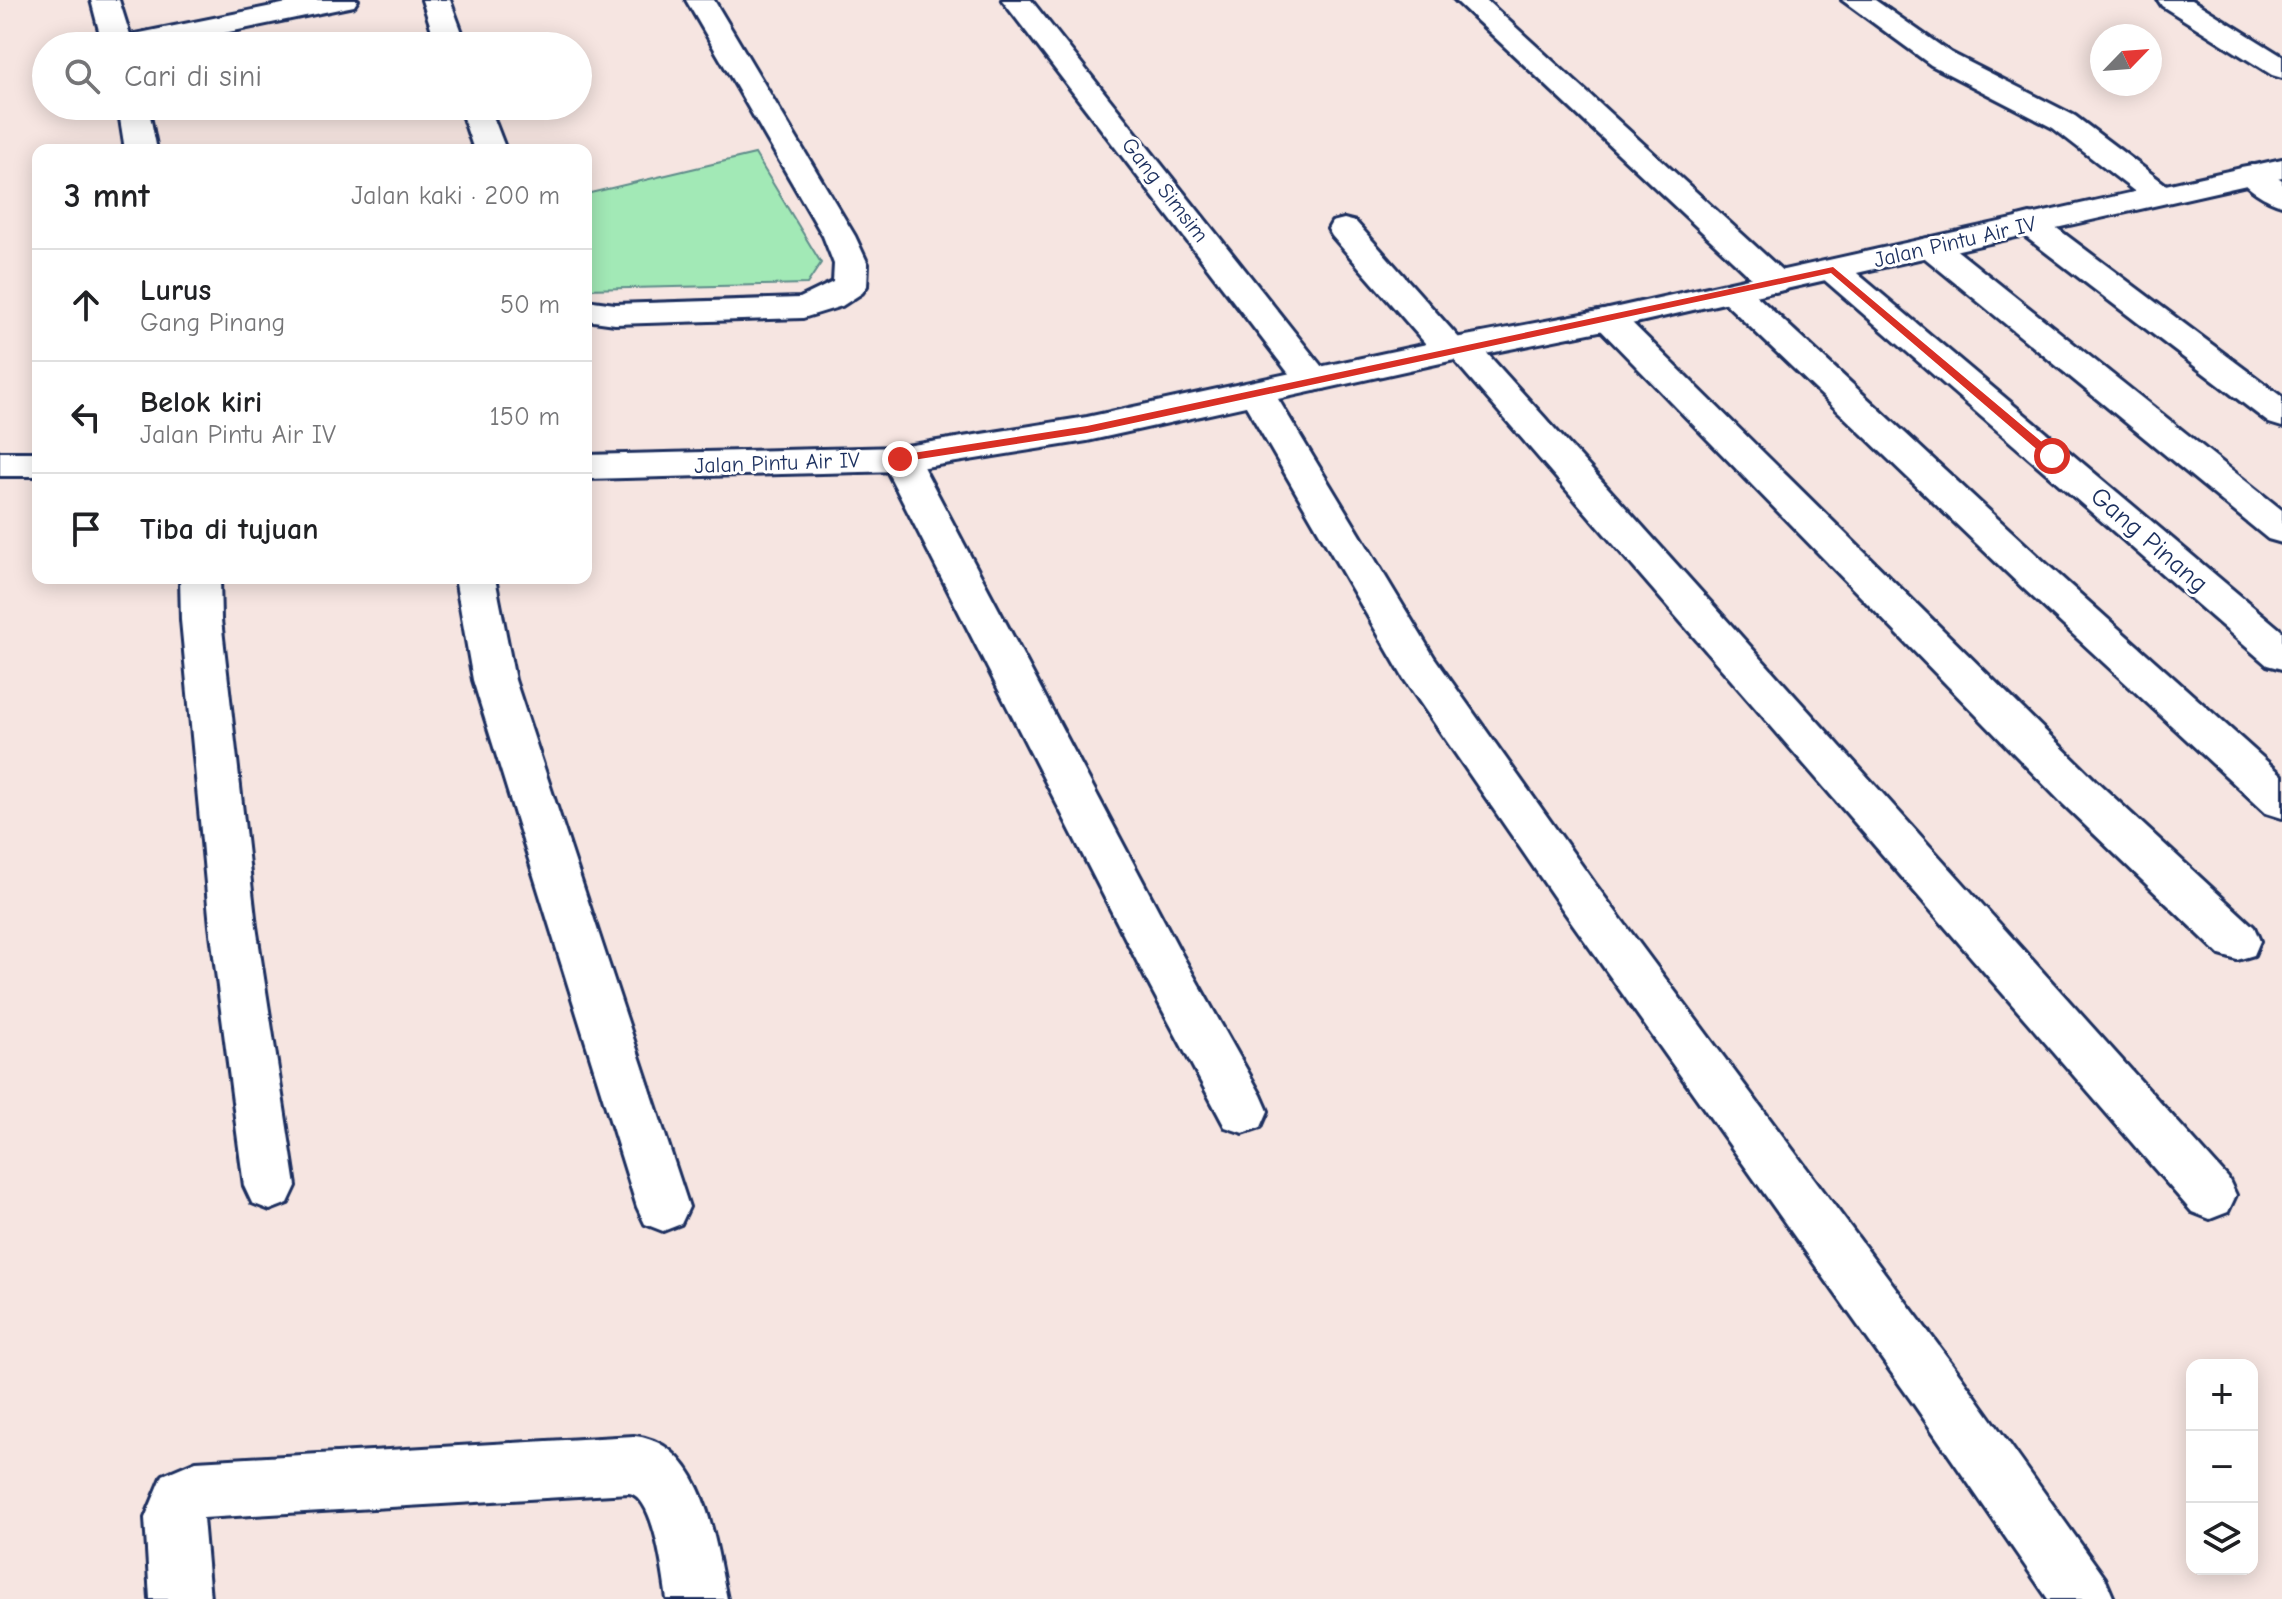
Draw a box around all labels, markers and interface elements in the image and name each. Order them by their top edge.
north arrow [2090,24,2162,96]
search box [32,32,592,120]
icon: search [60,54,104,98]
text: Cari di sini [124,59,262,94]
street label: Gang Simsim [1116,132,1214,248]
text: 3 mnt [64,176,150,216]
text: Jalan kaki · 200 m [351,181,560,211]
street label: Jalan Pintu Air IV [1871,211,2039,273]
text: Lurus [140,273,211,308]
icon: ahead [64,283,108,327]
text: 50 m [500,290,560,320]
text: Gang Pinang [140,308,285,338]
text: Belok kiri [140,385,262,420]
icon: left [64,395,108,439]
text: 150 m [490,402,560,432]
text: Jalan Pintu Air IV [140,420,336,450]
route start [2034,438,2070,474]
route end [882,441,918,477]
street label: Jalan Pintu Air IV [694,447,860,479]
street label: Gang Pinang [2084,481,2214,599]
icon: arrive [64,507,108,551]
text: Tiba di tujuan [140,512,319,547]
map controls [2186,1359,2258,1575]
button: + [2186,1359,2258,1431]
button: − [2186,1431,2258,1503]
button: layers [2186,1503,2258,1575]

